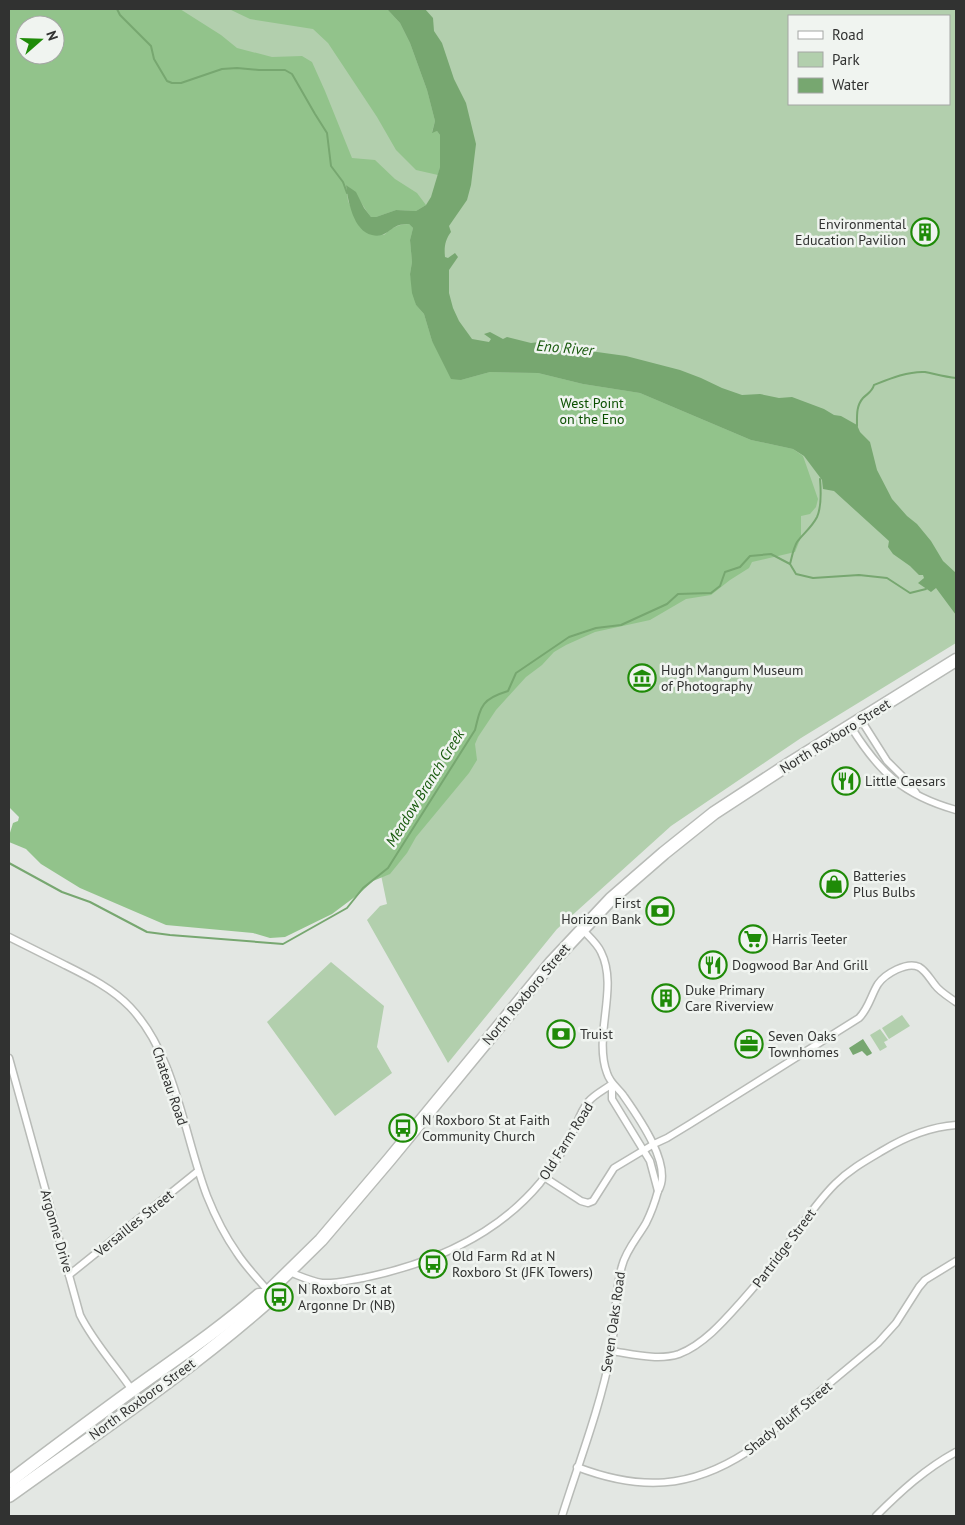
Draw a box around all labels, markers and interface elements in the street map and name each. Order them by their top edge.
north arrow [15,15,65,65]
legend [788,15,950,105]
text: Road [832,25,864,44]
text: N [42,28,62,43]
text: Park [832,50,860,69]
text: Water [832,75,869,94]
place label: Environmental Education Pavilion [795,215,906,249]
building icon: Environmental Education Pavilion [910,217,940,247]
water label: Eno River [536,336,596,360]
park label: West Point on the Eno [560,394,624,428]
place label: Hugh Mangum Museum of Photography [661,661,803,695]
museum icon: Hugh Mangum Museum of Photography [627,663,657,693]
street label: North Roxboro Street [776,695,894,777]
water label: Meadow Branch Creek [381,725,469,850]
restaurant icon: Little Caesars [831,766,861,796]
place label: Little Caesars [865,772,946,790]
place label: Batteries Plus Bulbs [853,867,915,901]
shop icon: Batteries Plus Bulbs [819,869,849,899]
place label: First Horizon Bank [561,894,641,928]
bank icon: First Horizon Bank [645,896,675,926]
supermarket icon: Harris Teeter [738,924,768,954]
place label: Harris Teeter [772,930,848,948]
street label: North Roxboro Street [478,939,574,1048]
restaurant icon: Dogwood Bar And Grill [698,950,728,980]
place label: Dogwood Bar And Grill [732,956,868,974]
place label: Duke Primary Care Riverview [685,981,774,1015]
building icon: Duke Primary Care Riverview [651,983,681,1013]
bank icon: Truist [546,1019,576,1049]
place label: Truist [580,1025,613,1043]
place label: Seven Oaks Townhomes [768,1027,839,1061]
office icon: Seven Oaks Townhomes [734,1029,764,1059]
street label: Chateau Road [148,1044,192,1128]
street label: Old Farm Road [535,1099,597,1183]
place label: N Roxboro St at Faith Community Church [422,1111,550,1145]
bus stop icon: N Roxboro St at Faith Community Church [388,1113,418,1143]
street label: Versailles Street [90,1186,177,1261]
street label: Argonne Drive [37,1187,77,1275]
street label: Partridge Street [748,1205,820,1291]
place label: Old Farm Rd at N Roxboro St (JFK Towers) [452,1247,593,1281]
bus stop icon: Old Farm Rd at N Roxboro St (JFK Towers) [418,1249,448,1279]
street label: Seven Oaks Road [597,1270,629,1374]
place label: N Roxboro St at Argonne Dr (NB) [298,1280,395,1314]
bus stop icon: N Roxboro St at Argonne Dr (NB) [264,1282,294,1312]
street label: North Roxboro Street [85,1354,199,1444]
street label: Shady Bluff Street [741,1377,836,1459]

